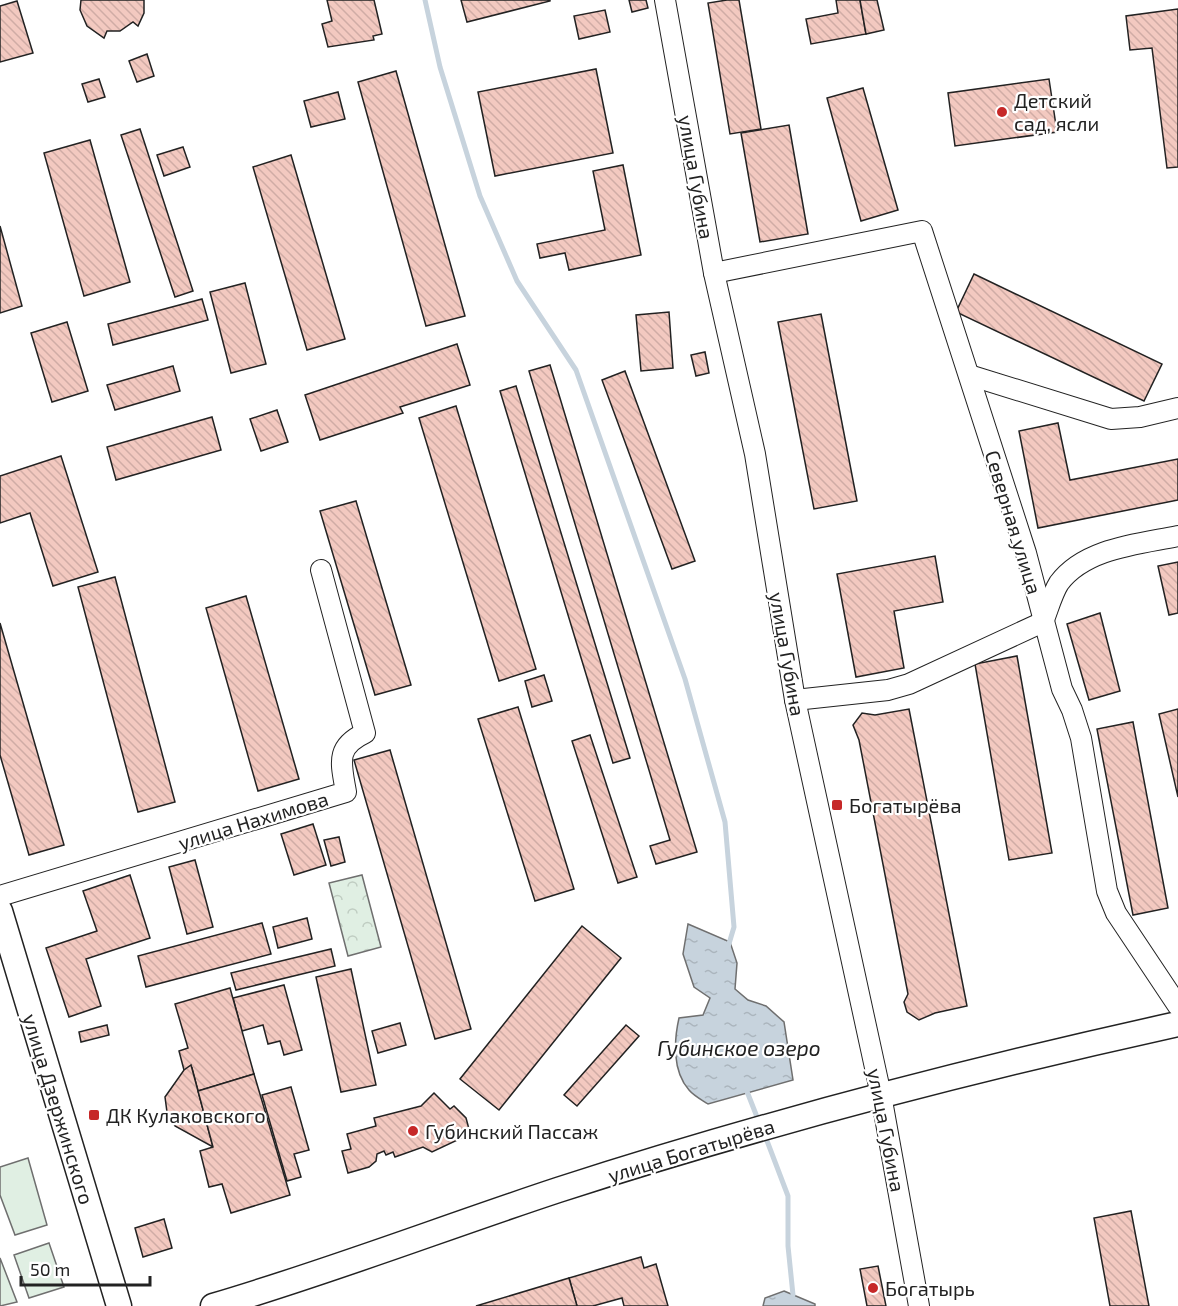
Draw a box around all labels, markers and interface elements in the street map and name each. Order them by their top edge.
place label: Детский сад, ясли [1014,88,1099,135]
marker: Детский сад, ясли [995,105,1009,119]
street label: улица Губина [673,113,720,241]
street label: Северная улица [980,447,1047,597]
street label: улица Губина [764,590,811,718]
street label: улица Нахимова [175,786,331,855]
place label: Богатырёва [849,793,961,817]
marker: Богатырёва [830,798,844,812]
street label: улица Дзержинского [18,1011,99,1208]
water label: Губинское озеро [657,1035,821,1060]
street label: улица Губина [862,1066,911,1194]
place label: ДК Кулаковского [106,1103,266,1128]
marker: ДК Кулаковского [87,1108,101,1122]
street label: улица Богатырёва [605,1113,777,1188]
place label: Губинский Пассаж [425,1119,599,1144]
marker: Губинский Пассаж [406,1124,420,1138]
scale bar [21,1249,150,1287]
text: 50 m [30,1258,70,1280]
place label: Богатырь [885,1276,975,1300]
marker: Богатырь [866,1281,880,1295]

